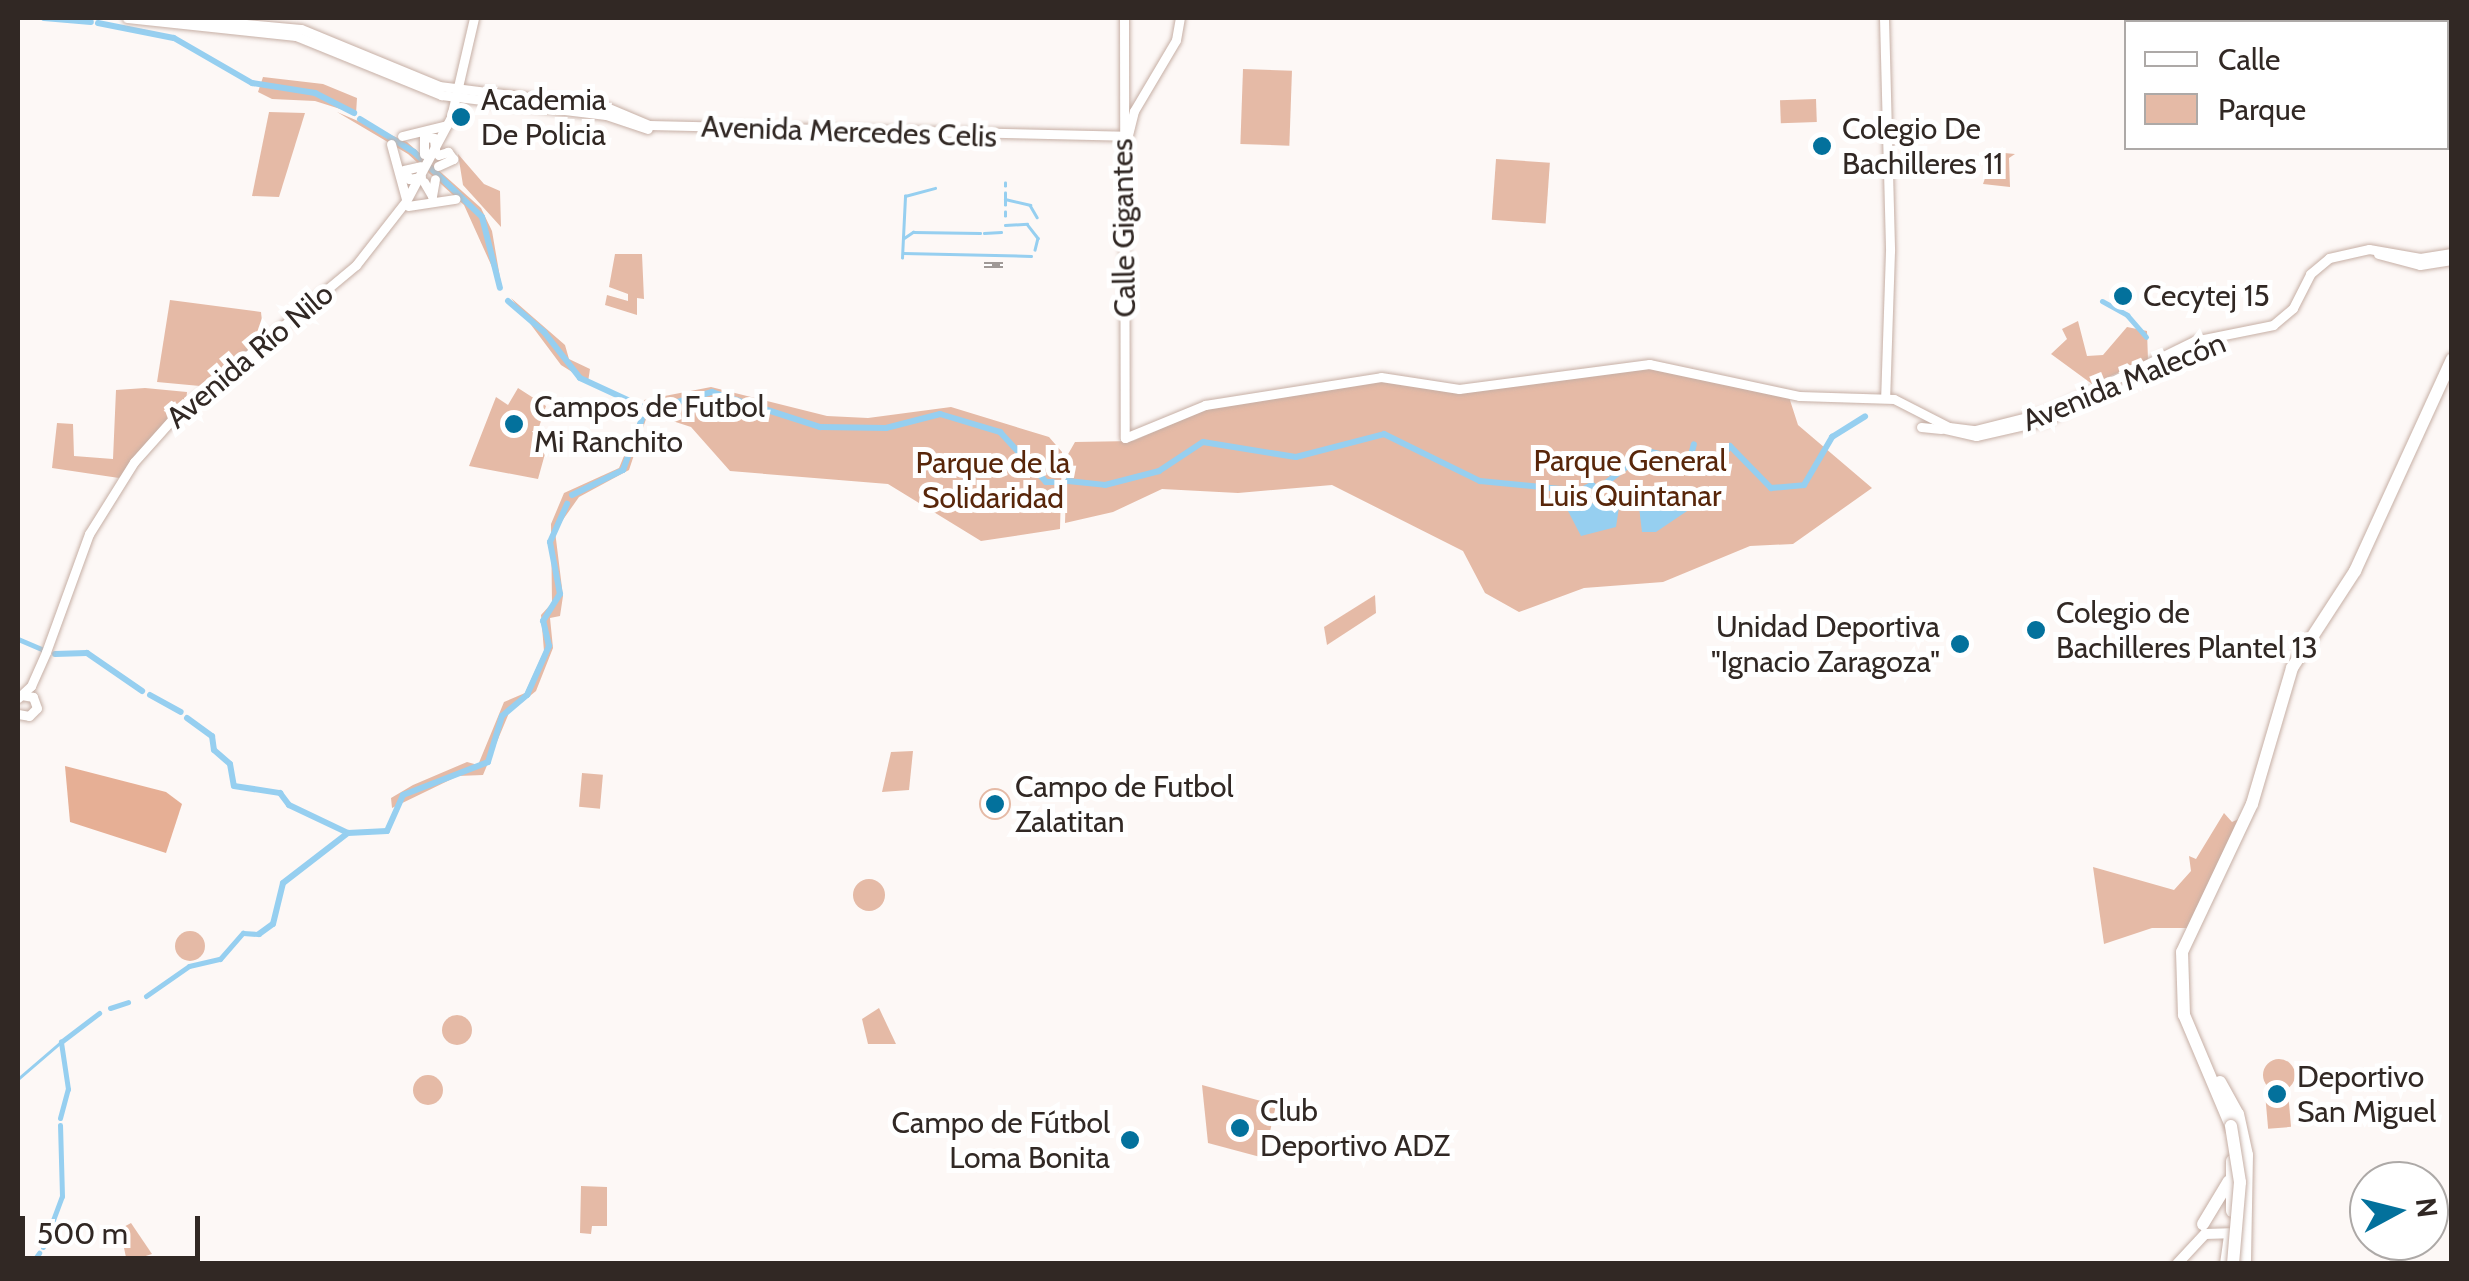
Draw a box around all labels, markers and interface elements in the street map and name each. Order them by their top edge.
legend [2124,20,2449,150]
text: Calle [2218,41,2280,78]
place label: Academia De Policia [481,82,606,152]
text: Parque [2218,91,2306,128]
marker: Academia De Policia [450,106,472,128]
street label: Avenida Mercedes Celis [701,109,997,155]
place label: Colegio De Bachilleres 11 [1842,111,2003,182]
marker: Colegio De Bachilleres 11 [1811,135,1833,157]
street label: Calle Gigantes [1104,138,1144,318]
street label: Avenida Río Nilo [159,276,341,436]
place label: Cecytej 15 [2143,278,2270,314]
marker: Cecytej 15 [2112,285,2134,307]
street label: Avenida Malecón [2017,325,2231,439]
place label: Campos de Futbol Mi Ranchito [534,389,765,460]
marker: Campos de Futbol Mi Ranchito [503,413,525,435]
park label: Parque General Luis Quintanar [1533,443,1727,514]
park label: Parque de la Solidaridad [915,445,1071,516]
place label: Colegio de Bachilleres Plantel 13 [2056,595,2318,666]
place label: Unidad Deportiva "Ignacio Zaragoza" [1711,609,1940,680]
marker: Colegio de Bachilleres Plantel 13 [2025,619,2047,641]
marker: Unidad Deportiva "Ignacio Zaragoza" [1949,633,1971,655]
place label: Campo de Futbol Zalatitan [1015,769,1233,840]
marker: Campo de Futbol Zalatitan [984,793,1006,815]
place label: Deportivo San Miguel [2297,1059,2436,1130]
marker: Deportivo San Miguel [2266,1083,2288,1105]
place label: Club Deportivo ADZ [1260,1093,1450,1164]
place label: Campo de Fútbol Loma Bonita [892,1105,1110,1176]
marker: Club Deportivo ADZ [1229,1117,1251,1139]
marker: Campo de Fútbol Loma Bonita [1119,1129,1141,1151]
north arrow [2349,1161,2449,1261]
scale bar [25,1196,205,1258]
text: N [2409,1196,2445,1219]
text: 500 m [37,1215,128,1252]

